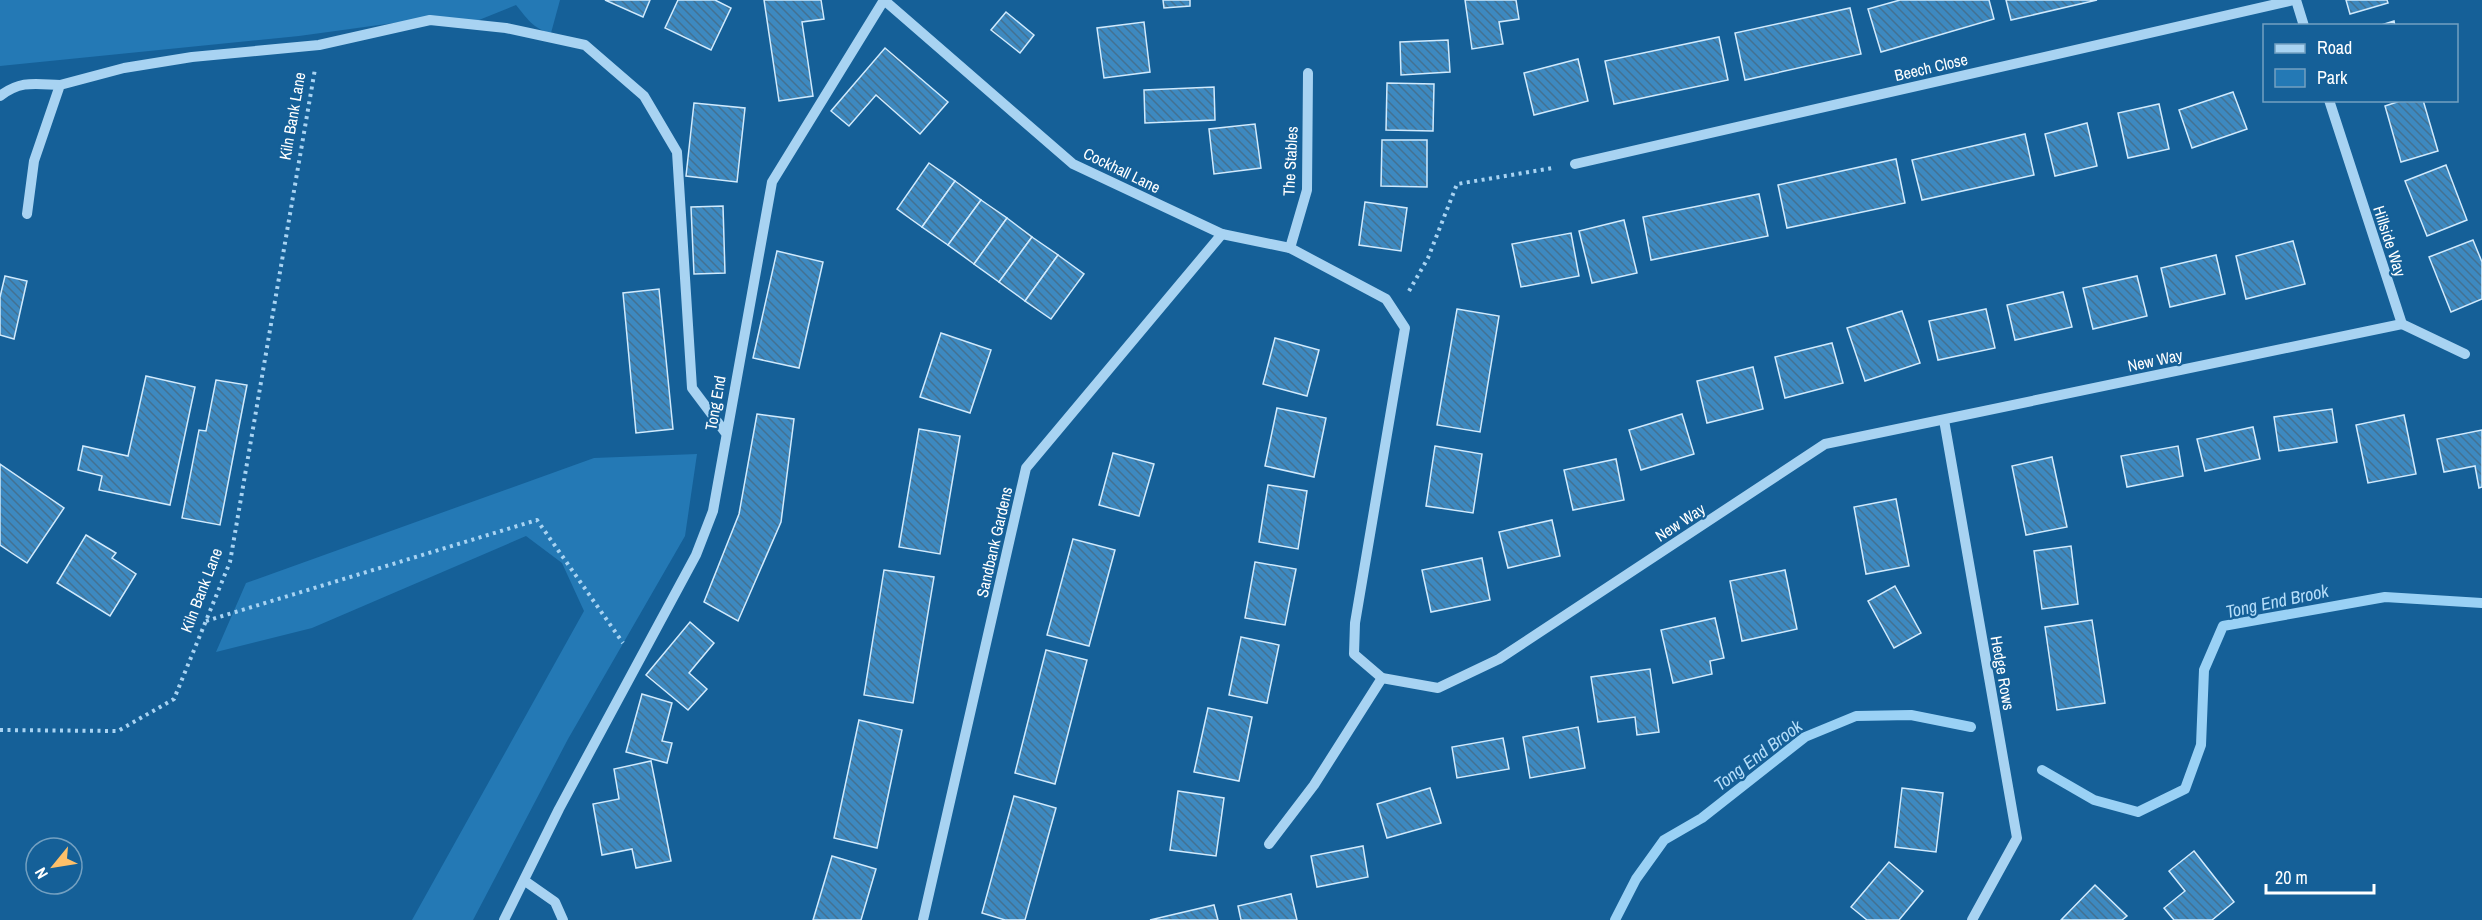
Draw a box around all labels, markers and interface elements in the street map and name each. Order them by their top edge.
legend [2263,24,2458,102]
text: Road [2317,35,2352,60]
street label: Beech Close [1892,48,1970,86]
text: Park [2317,65,2348,90]
street label: Kiln Bank Lane [273,70,311,162]
street label: The Stables [1277,125,1303,197]
street label: Cockhall Lane [1080,142,1164,198]
street label: Hillside Way [2368,203,2412,280]
street label: New Way [2125,343,2185,377]
street label: Tong End [699,374,731,432]
street label: Sandbank Gardens [971,484,1017,600]
street label: New Way [1651,497,1710,546]
street label: Kiln Bank Lane [175,545,227,635]
water label: Tong End Brook [2223,578,2331,624]
street label: Hedge Rows [1986,634,2020,712]
water label: Tong End Brook [1709,713,1808,796]
north arrow [24,836,84,896]
scale bar [2266,857,2374,895]
text: N [29,864,53,883]
text: 20 m [2275,865,2308,890]

